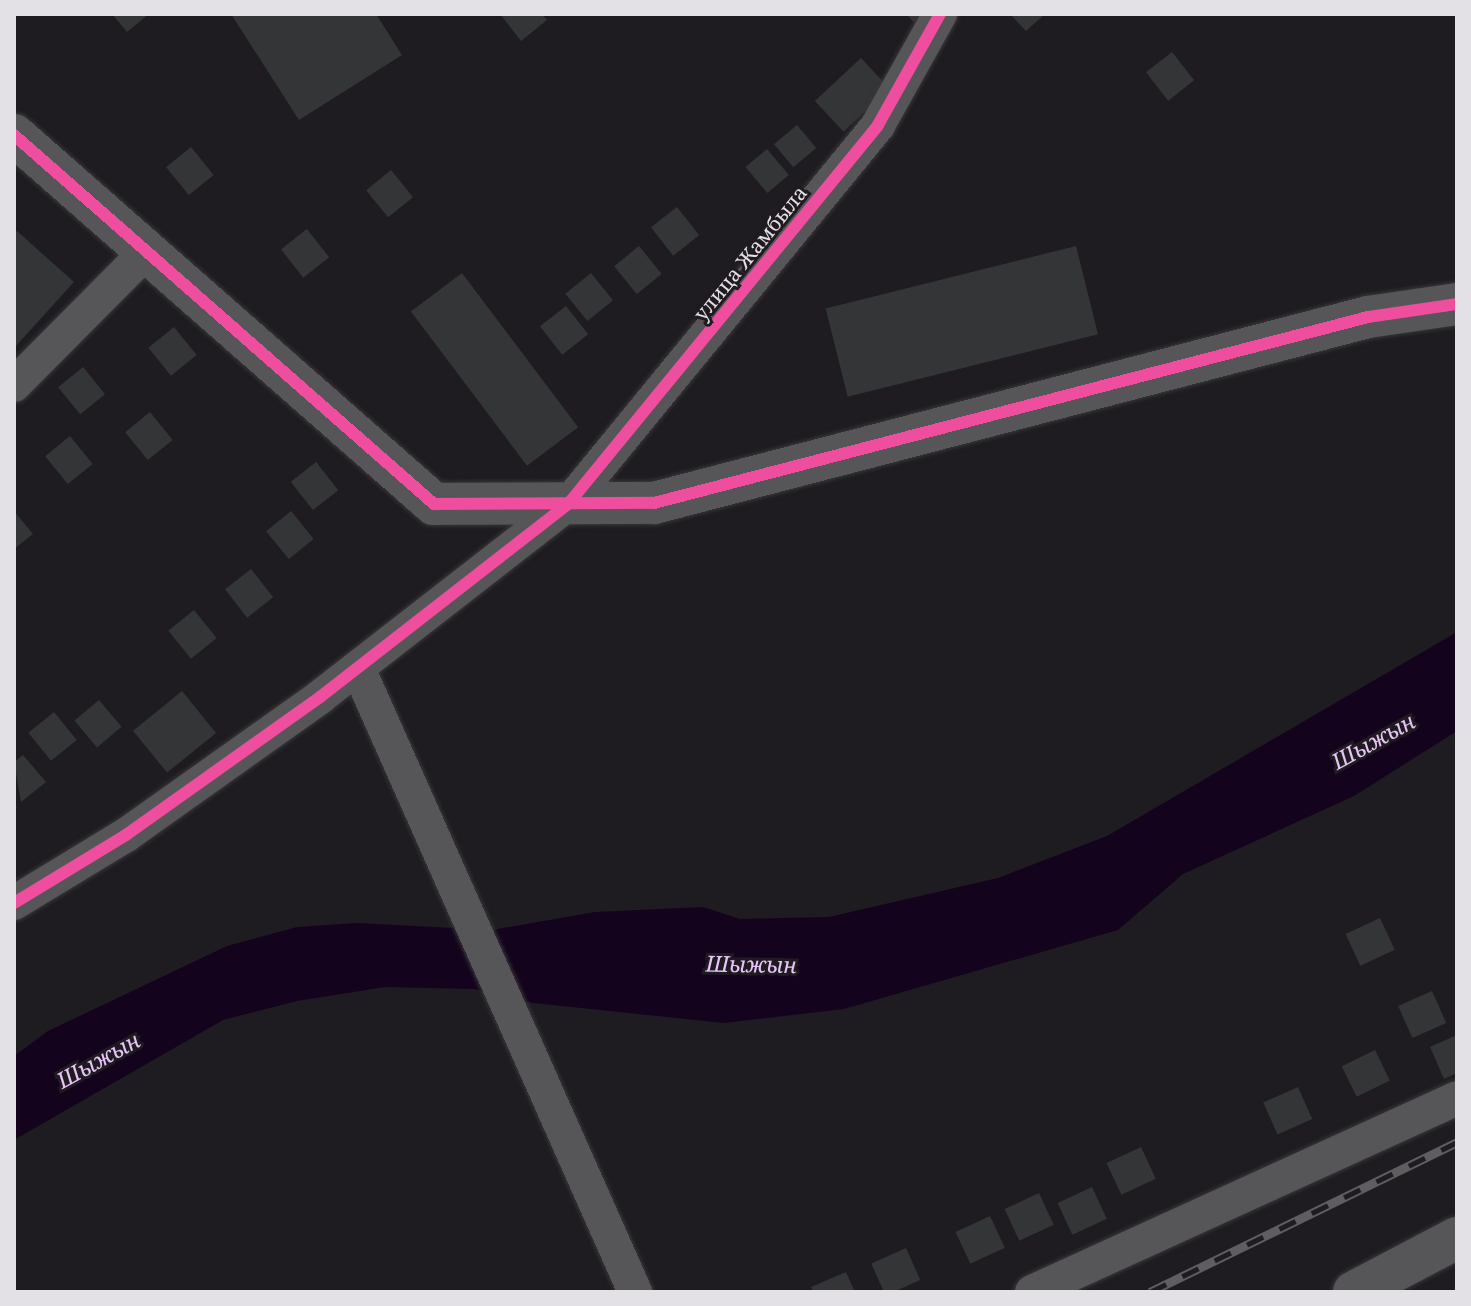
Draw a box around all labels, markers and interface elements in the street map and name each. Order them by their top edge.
street label: улица Жамбыла [688,181,812,325]
water label: Шыжын [1327,707,1419,775]
water label: Шыжын [705,950,797,978]
water label: Шыжын [52,1026,144,1094]

